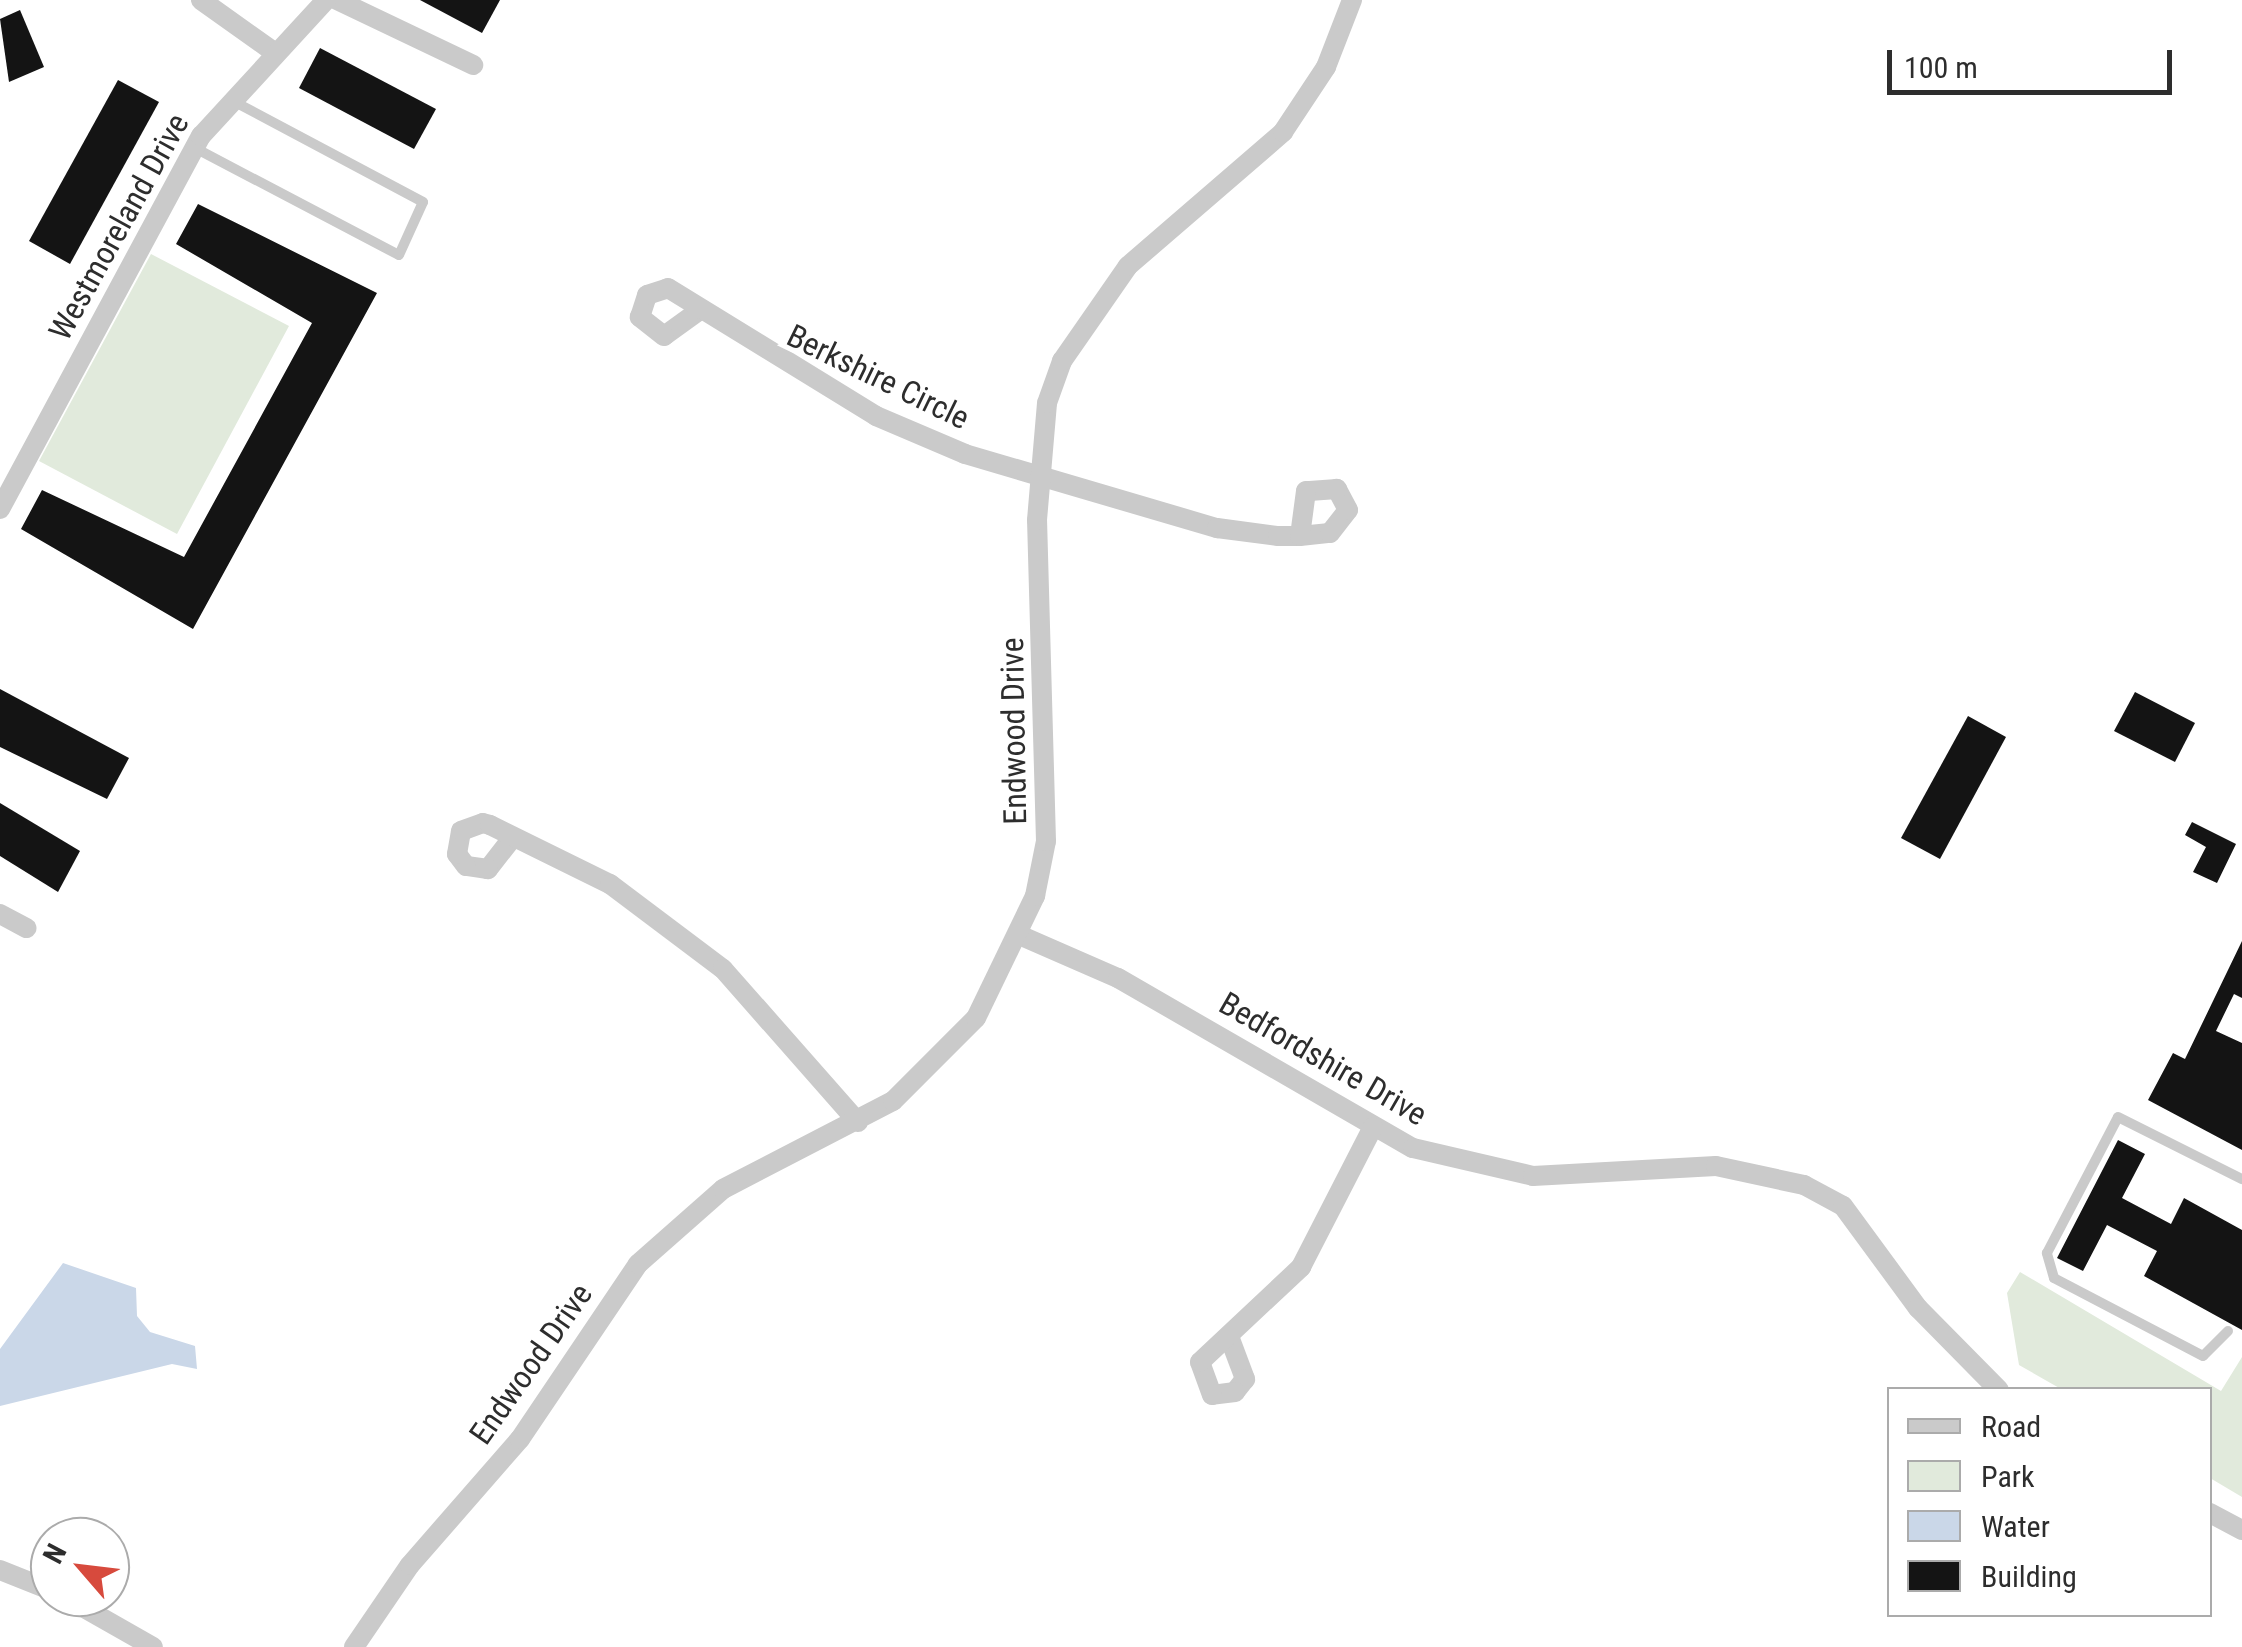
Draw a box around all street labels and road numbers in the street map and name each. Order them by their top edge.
street label: Westmoreland Drive [41,107,197,347]
street label: Berkshire Circle [781,316,975,438]
street label: Endwood Drive [993,637,1035,825]
street label: Bedfordshire Drive [1213,984,1433,1134]
street label: Endwood Drive [462,1276,600,1452]

